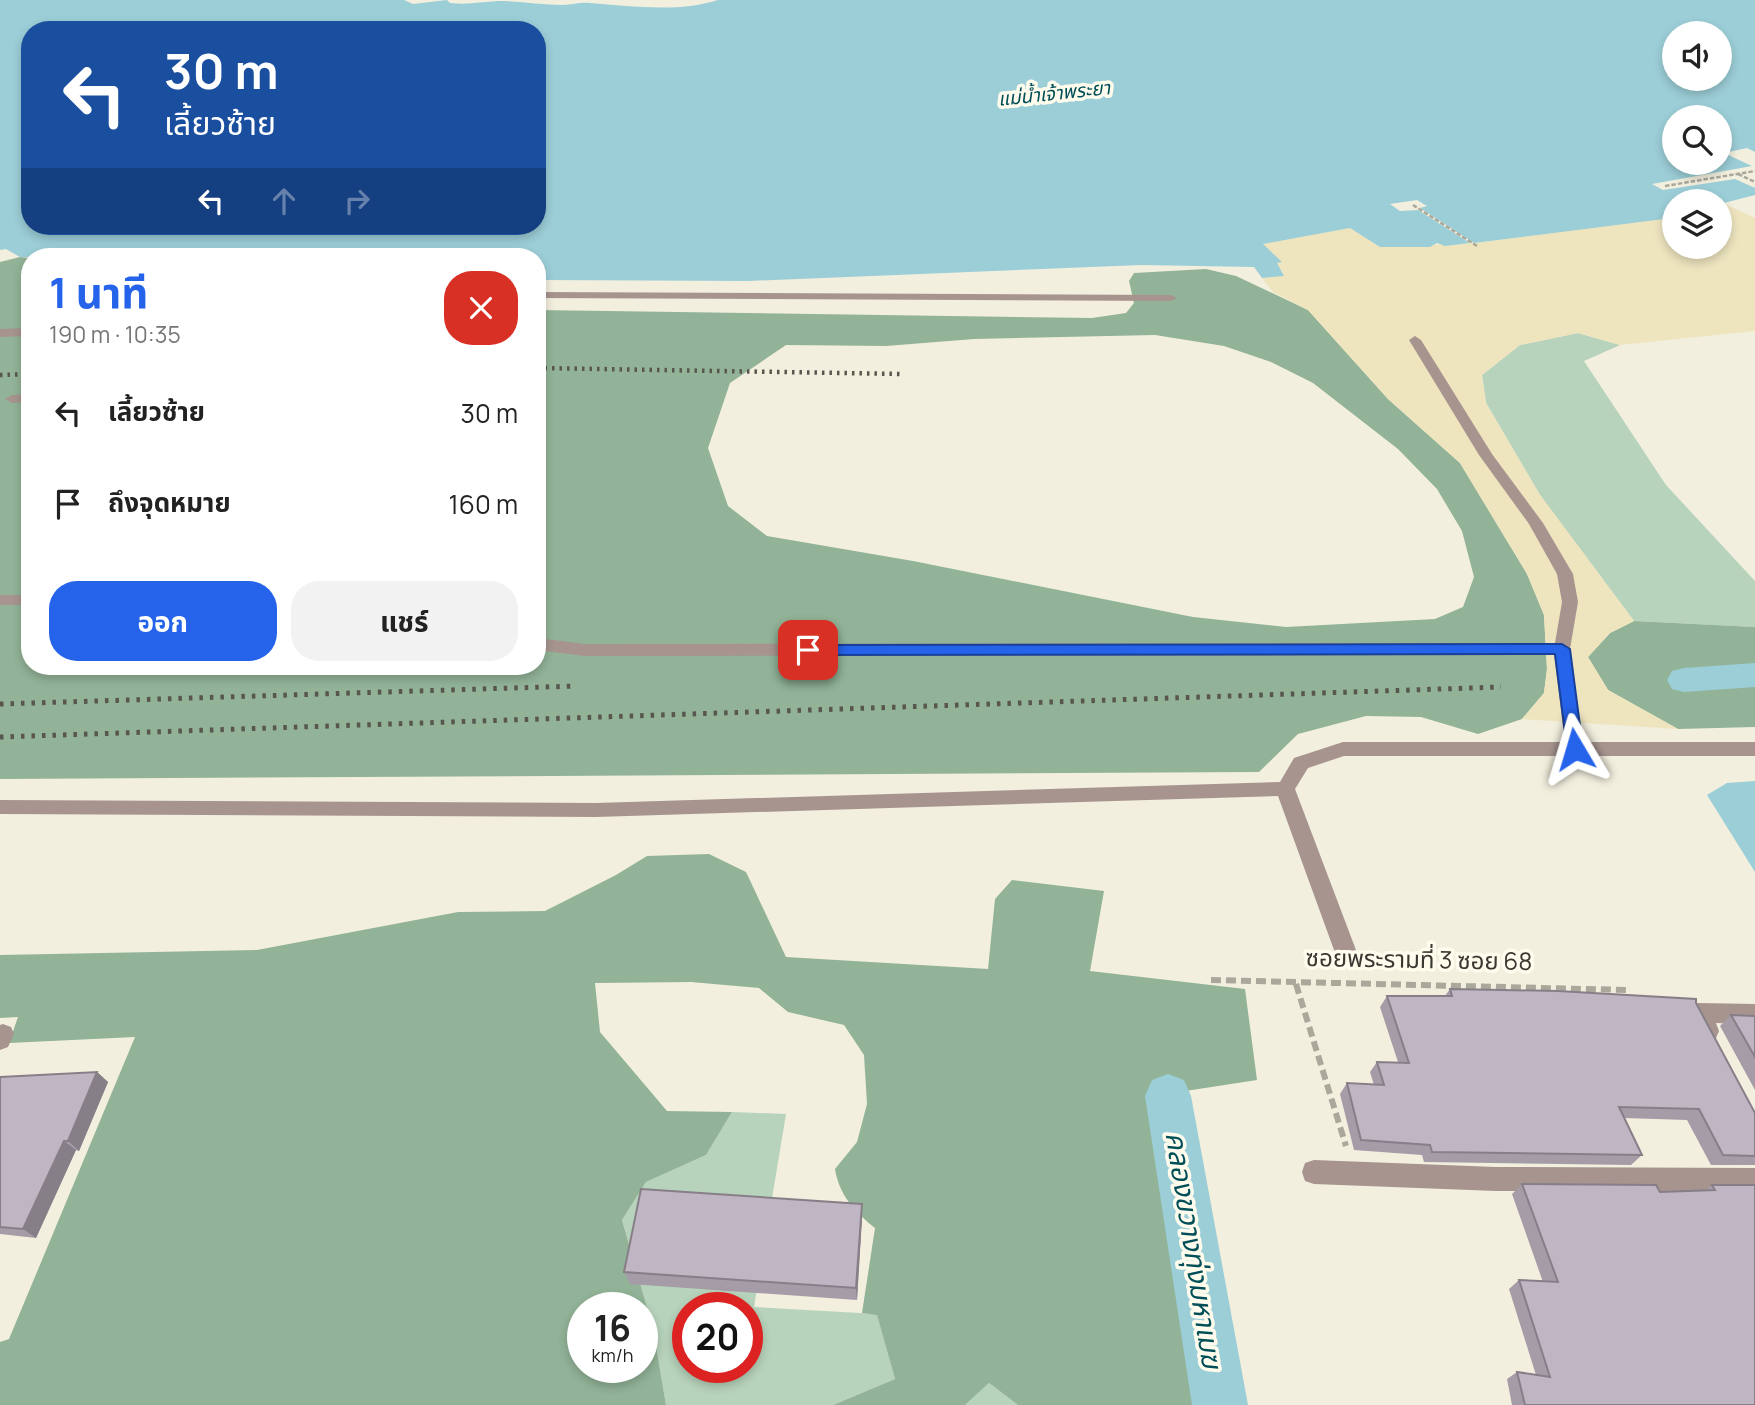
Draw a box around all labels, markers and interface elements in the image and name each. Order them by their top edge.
map controls [1662,21,1732,259]
button: sound [1662,21,1732,91]
text: 30 m [164,37,279,104]
icon: left [49,49,140,140]
water label: แม่น้ำเจ้าพระยา [997,74,1113,112]
text: เลี้ยวซ้าย [164,101,276,145]
button: search [1662,105,1732,175]
icon: left [192,182,230,220]
icon: ahead [265,182,303,220]
icon: right [338,182,376,220]
button: layers [1662,189,1732,259]
text: 1 นาที [49,263,148,321]
button: close [444,271,518,345]
text: 190 m · 10:35 [49,318,181,350]
text: เลี้ยวซ้าย [108,393,205,429]
icon: left [49,394,87,432]
text: 30 m [461,395,518,431]
text: ถึงจุดหมาย [108,484,231,520]
icon: arrive [49,485,87,523]
text: 160 m [449,486,518,522]
button: ออก [49,581,277,661]
button: แชร์ [291,581,518,661]
pin [778,620,838,680]
icon: arrive [789,631,827,669]
position arrow [1538,712,1612,786]
street label: ซอยพระรามที่ 3 ซอย 68 [1305,940,1533,977]
water label: คลองขวางทุ่งมหาเมฆ [1158,1129,1233,1373]
speed limit sign: 20 [672,1292,763,1383]
text: 16 [594,1304,631,1352]
text: km/h [592,1343,633,1367]

